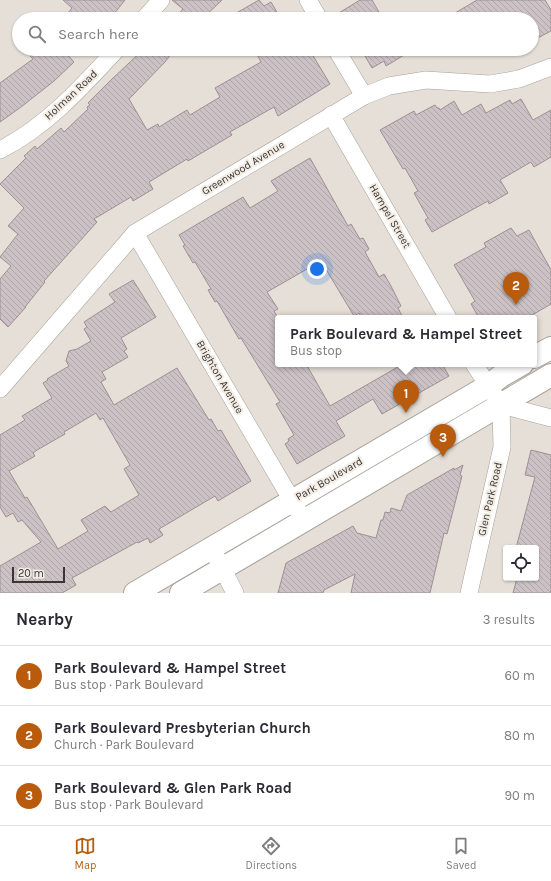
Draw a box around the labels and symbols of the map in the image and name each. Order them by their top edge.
street label: Holman Road [42,67,100,123]
street label: Greenwood Avenue [199,138,287,198]
street label: Hampel Street [366,182,414,250]
your location [307,259,327,279]
pin: 2 [503,272,529,305]
street label: Brighton Avenue [194,338,246,416]
pin: 1 [393,380,419,413]
pin: 3 [430,424,456,457]
street label: Park Boulevard [293,455,365,503]
street label: Glen Park Road [475,461,505,537]
scale bar [12,565,65,584]

